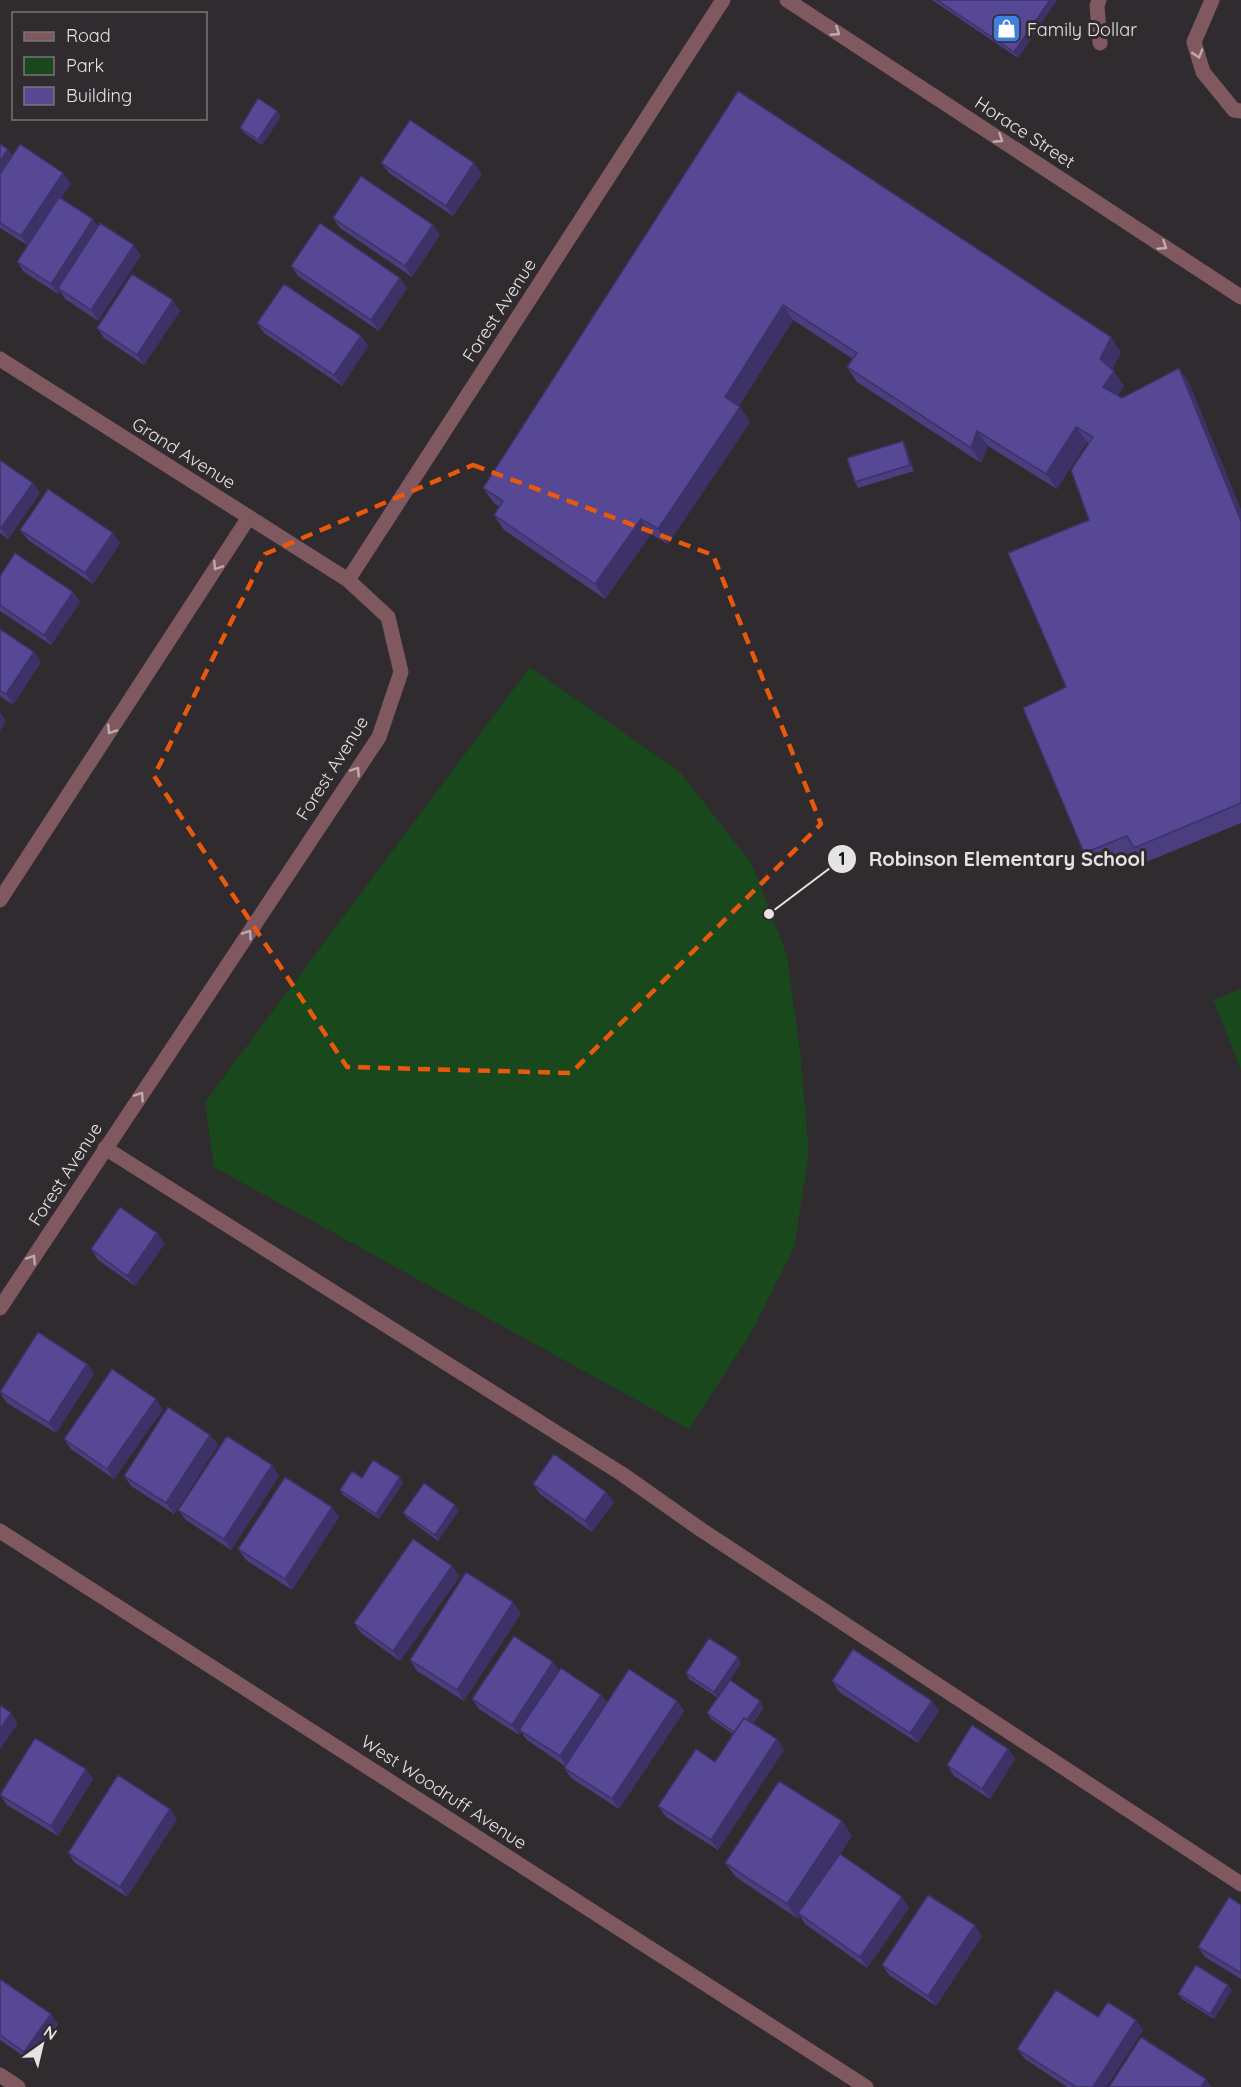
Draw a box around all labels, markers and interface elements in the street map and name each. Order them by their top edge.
legend [12,12,207,120]
shop icon: Family Dollar [990,13,1022,45]
place label: Family Dollar [1027,18,1137,41]
text: Road [66,24,111,47]
one-way arrow [829,25,840,36]
one-way arrow [1191,48,1203,59]
text: Park [66,54,104,77]
text: Building [66,84,132,107]
street label: Horace Street [970,91,1080,173]
one-way arrow [993,132,1004,143]
one-way arrow [1156,238,1167,249]
street label: Forest Avenue [457,254,541,366]
street label: Grand Avenue [128,412,240,494]
one-way arrow [213,560,225,570]
street label: Forest Avenue [291,712,373,824]
one-way arrow [107,723,118,734]
one-way arrow [349,767,360,778]
callout: Robinson Elementary School [827,840,1158,878]
text: Robinson Elementary School [869,846,1145,871]
text: 1 [838,847,846,870]
one-way arrow [240,930,252,940]
one-way arrow [132,1092,144,1102]
street label: Forest Avenue [23,1118,107,1230]
one-way arrow [25,1255,36,1266]
street label: West Woodruff Avenue [357,1730,531,1854]
north arrow [12,2015,72,2075]
text: N [40,2021,61,2044]

